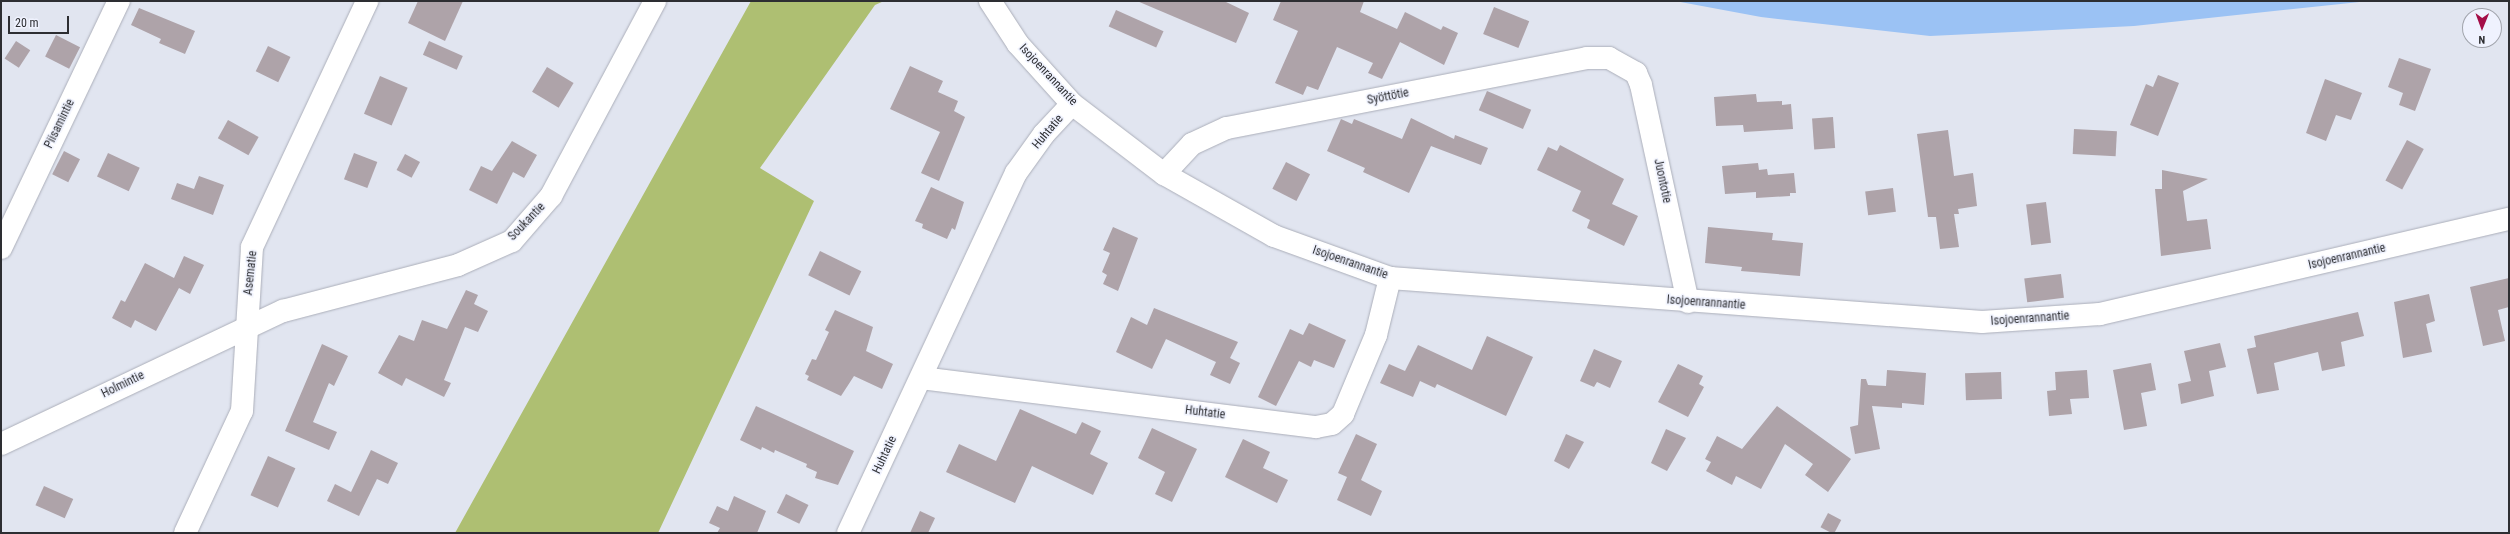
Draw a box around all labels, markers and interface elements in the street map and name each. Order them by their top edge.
scale bar [10,8,71,34]
north arrow [2462,8,2502,48]
text: 20 m [15,16,39,30]
text: N [2478,33,2485,46]
street label: Isojoenrannantie [1016,41,1080,109]
street label: Syöttötie [1366,86,1410,108]
street label: Piisamintie [42,97,78,151]
street label: Huhtatie [1030,112,1066,152]
street label: Juontotie [1650,158,1674,204]
street label: Soukantie [506,200,548,244]
street label: Isojoenrannantie [2307,241,2387,273]
street label: Isojoenrannantie [1310,243,1390,283]
street label: Asematie [242,250,260,296]
street label: Isojoenrannantie [1666,293,1746,313]
street label: Isojoenrannantie [1990,309,2070,329]
street label: Holmintie [99,369,147,401]
street label: Huhtatie [1184,403,1226,423]
street label: Huhtatie [870,434,900,476]

